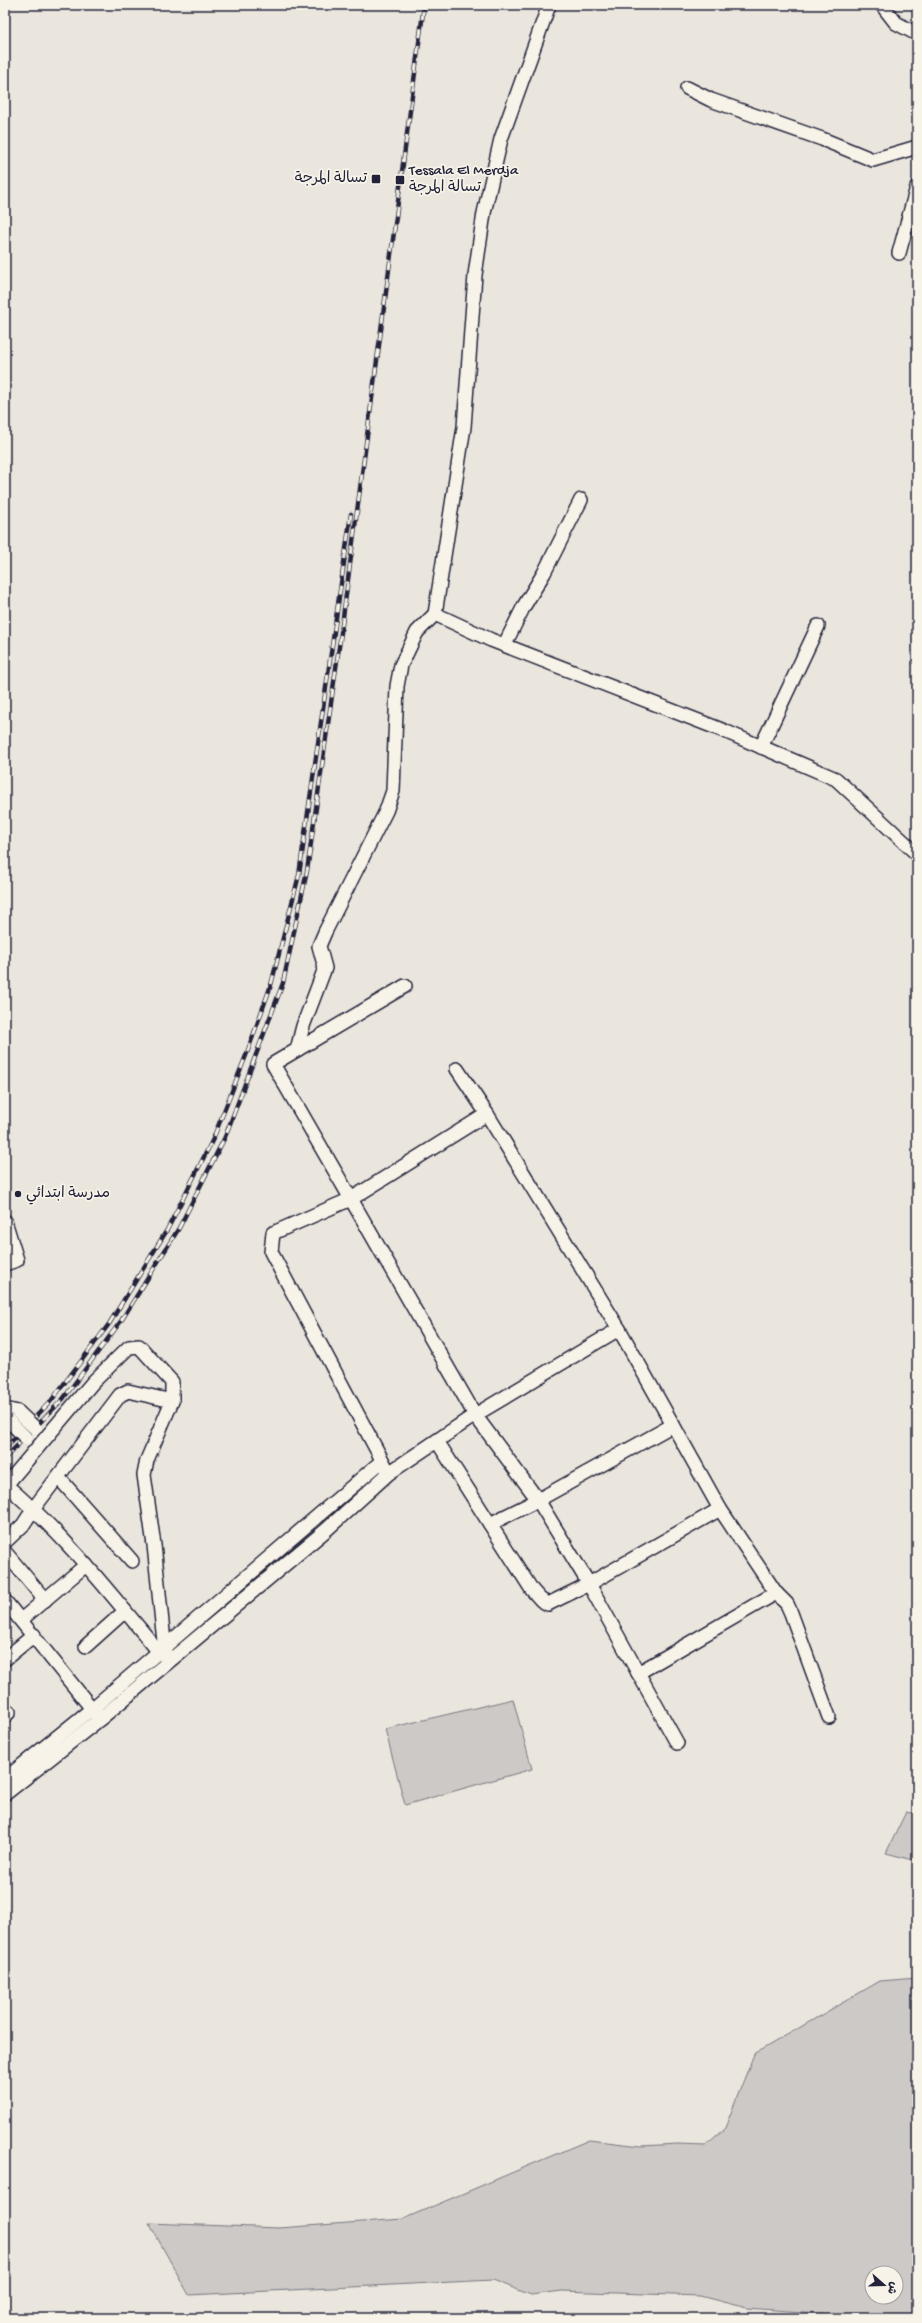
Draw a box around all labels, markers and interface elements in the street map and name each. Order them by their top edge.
place label: Tessala El Merdja تسالة المرجة [408,162,519,197]
place label: تسالة المرجة [295,170,368,188]
marker: تسالة المرجة [370,173,382,185]
marker: Tessala El Merdja تسالة المرجة [394,174,406,186]
place label: مدرسة ابتدائي [26,1185,110,1205]
marker: مدرسة ابتدائي [13,1189,23,1199]
north arrow [864,2265,904,2305]
text: ش [884,2280,899,2295]

